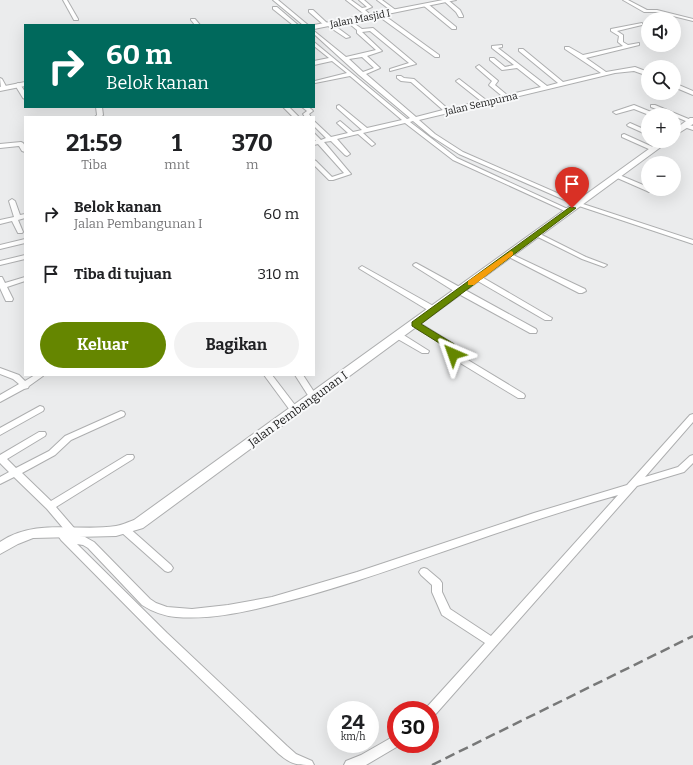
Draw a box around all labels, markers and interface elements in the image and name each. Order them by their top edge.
street label: Jalan Masjid I [328,7,392,31]
map controls [641,12,681,196]
button: sound [641,12,681,52]
text: 60 m [106,38,172,71]
icon: right [40,40,92,92]
button: search [641,60,681,100]
text: Belok kanan [106,72,209,94]
street label: Jalan Sempurna [443,90,519,118]
button: + [641,108,681,148]
text: 21:59 [66,129,122,157]
text: 1 [172,129,182,157]
text: 370 [232,129,273,157]
button: − [641,156,681,196]
text: Tiba [81,157,107,172]
text: mnt [164,157,190,172]
text: m [246,157,259,172]
pin [555,167,589,208]
icon: arrive [561,173,583,195]
text: Belok kanan [74,198,162,216]
icon: right [40,203,62,225]
text: 60 m [263,205,299,223]
text: Jalan Pembangunan I [74,216,203,231]
icon: arrive [40,263,62,285]
text: Tiba di tujuan [74,265,172,283]
text: 310 m [257,265,299,283]
button: Keluar [40,322,166,368]
button: Bagikan [174,322,299,368]
position arrow [432,333,474,375]
street label: Jalan Pembangunan I [245,368,350,450]
speed limit sign: 30 [387,701,439,753]
text: 24 [341,710,365,734]
text: km/h [341,731,365,743]

